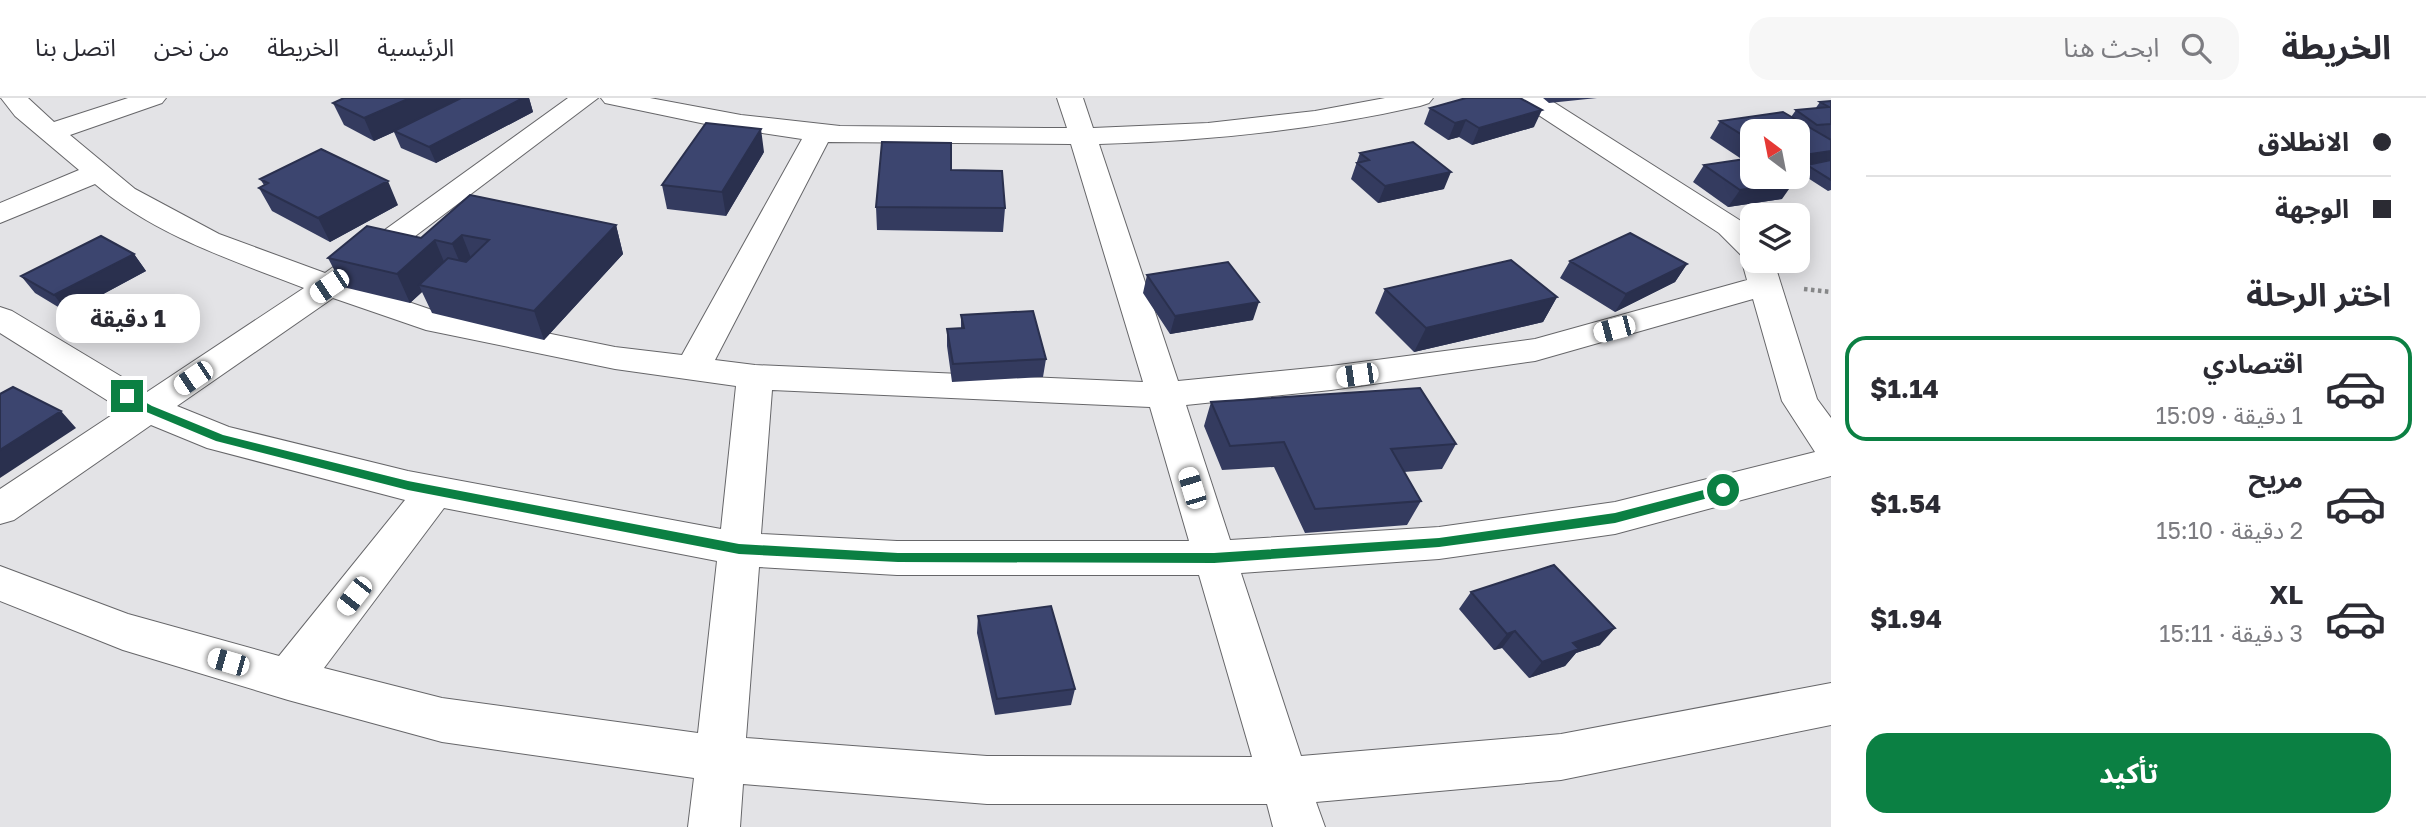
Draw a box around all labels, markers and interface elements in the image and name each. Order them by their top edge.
search box [1749,17,2239,80]
text: الخريطة [2281,27,2391,66]
icon: search [2177,29,2215,67]
text: اتصل بنا [35,32,116,61]
text: من نحن [154,32,229,61]
text: الخريطة [267,32,339,61]
text: الرئيسية [377,32,454,61]
text: ابحث هنا [2063,32,2159,63]
north arrow [1740,119,1810,189]
map controls [1740,119,1810,273]
text: الانطلاق [2258,126,2349,157]
text: الوجهة [2275,193,2349,224]
button: layers [1740,203,1810,273]
car [306,266,353,306]
text: اختر الرحلة [2246,275,2391,313]
callout: 1 دقيقة [55,294,199,344]
text: 1 دقيقة [90,304,166,332]
car [1591,313,1638,345]
text: اقتصادي [2203,348,2303,379]
icon: car [2324,357,2387,420]
car [170,358,217,398]
car [1335,362,1380,388]
text: $1.14 [1870,373,1939,404]
route end [111,380,143,412]
text: 1 دقيقة · 15:09 [2156,401,2303,429]
text: مريح [2248,463,2303,494]
car [1176,465,1209,511]
icon: car [2324,472,2387,535]
route start [1707,474,1739,506]
text: $1.54 [1870,488,1941,519]
text: 2 دقيقة · 15:10 [2156,516,2303,544]
car [333,573,376,619]
text: XL [2269,579,2303,610]
icon: car [2324,587,2387,650]
text: $1.94 [1870,603,1942,634]
text: 3 دقيقة · 15:11 [2159,619,2303,647]
car [205,646,252,678]
button: تأكيد [1866,733,2391,813]

